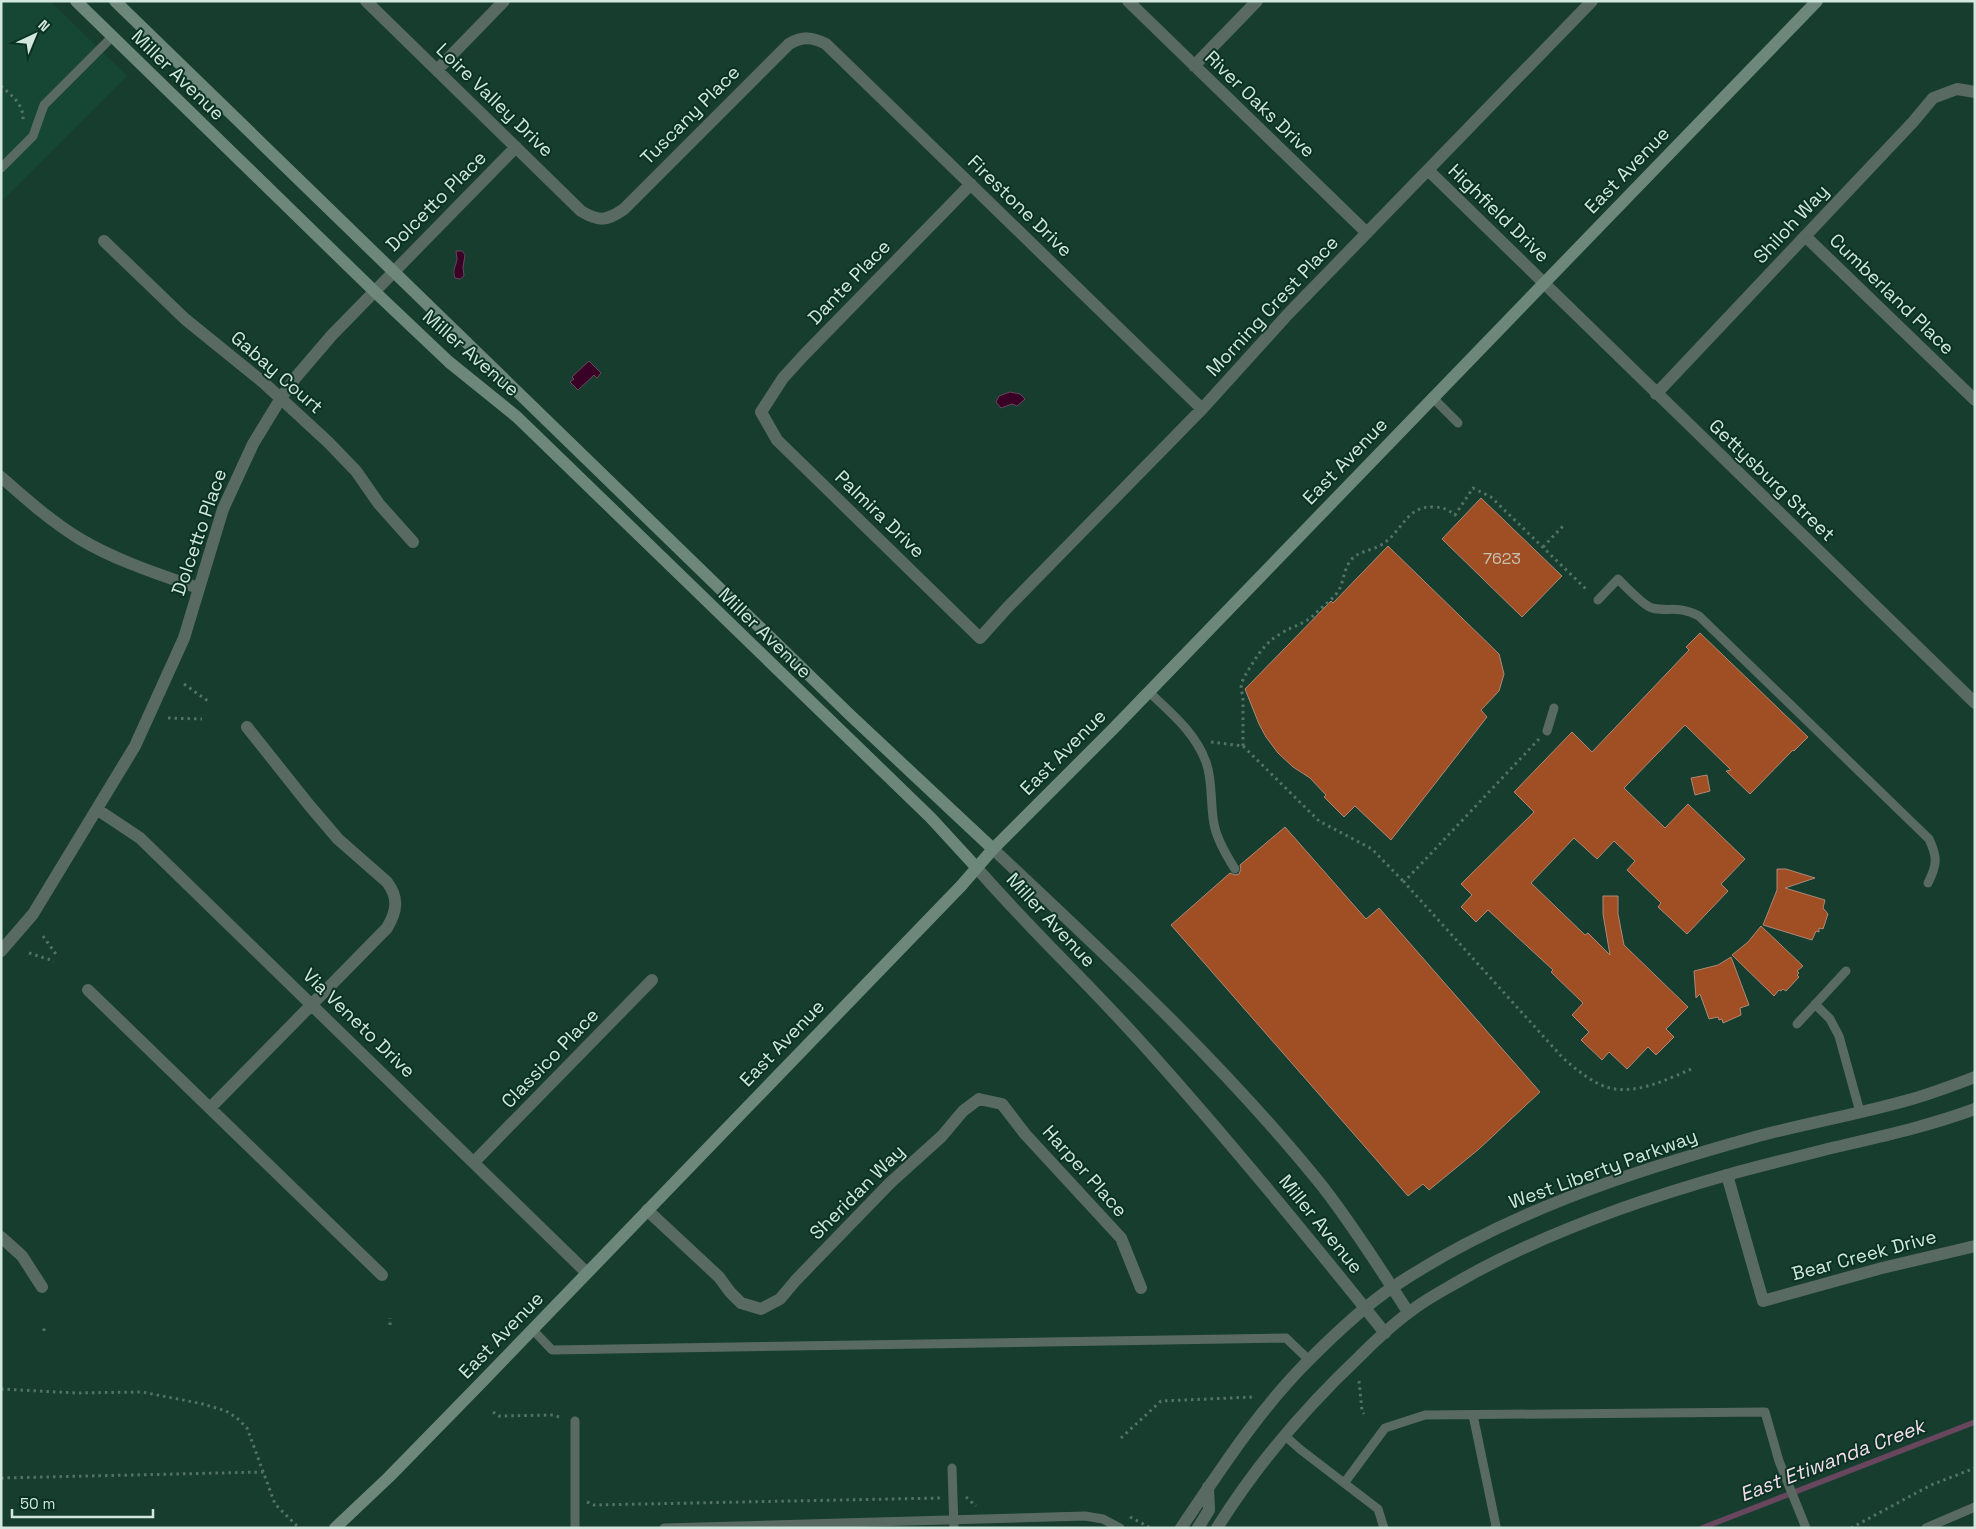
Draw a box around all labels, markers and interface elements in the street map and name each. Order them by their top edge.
north arrow [10,10,60,60]
text: N [34,16,54,35]
street label: Miller Avenue [126,24,230,126]
street label: Loire Valley Drive [431,38,559,162]
street label: River Oaks Drive [1200,45,1320,163]
street label: Tuscany Place [635,60,745,170]
street label: East Avenue [1579,121,1675,219]
street label: Dolcetto Place [380,145,492,257]
street label: Firestone Drive [962,150,1078,262]
street label: Highfield Drive [1443,158,1555,268]
street label: Shiloh Way [1748,179,1834,269]
street label: Cumberland Place [1824,228,1960,360]
street label: Morning Crest Place [1200,230,1344,382]
street label: Dante Place [802,234,896,330]
street label: Miller Avenue [417,304,525,402]
street label: Gabay Court [226,325,328,419]
street label: East Avenue [1297,412,1393,510]
street label: Gettysburg Street [1704,413,1840,547]
street label: Dolcetto Place [166,465,232,599]
street label: Palmira Drive [830,465,930,563]
house number: 7623 [1483,548,1521,569]
street label: Miller Avenue [713,582,817,684]
street label: East Avenue [1015,704,1111,800]
street label: Miller Avenue [1001,867,1101,973]
street label: Via Veneto Drive [297,963,421,1083]
street label: East Avenue [734,994,830,1092]
street label: Classico Place [496,1003,604,1113]
street label: Harper Place [1037,1120,1133,1222]
street label: West Liberty Parkway [1505,1123,1701,1215]
street label: Sheridan Way [804,1139,910,1245]
street label: Miller Avenue [1273,1169,1369,1279]
street label: Bear Creek Drive [1789,1224,1939,1286]
street label: East Avenue [453,1286,549,1384]
water label: East Etiwanda Creek [1736,1412,1930,1507]
scale bar [12,1486,154,1518]
text: 50 m [20,1494,55,1513]

